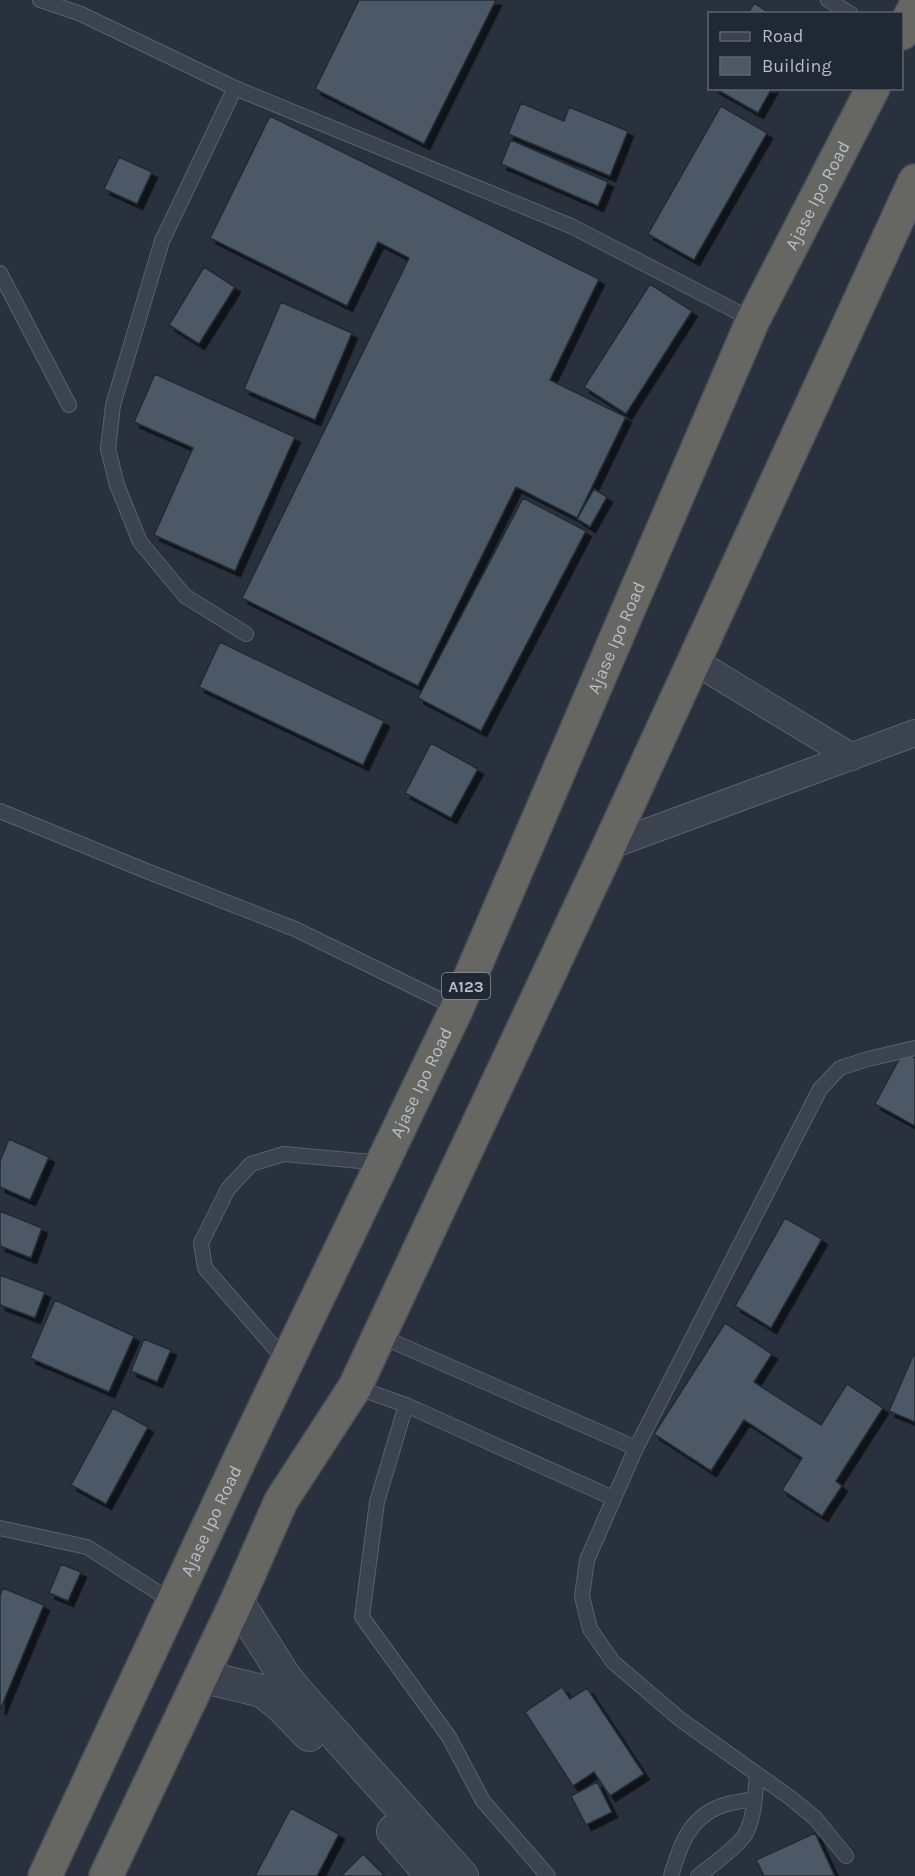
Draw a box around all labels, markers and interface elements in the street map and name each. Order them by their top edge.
legend [708,12,903,90]
text: Road [762,25,803,47]
text: Building [762,55,832,77]
street label: Ajase Ipo Road [780,137,855,254]
street label: Ajase Ipo Road [583,578,650,697]
road number: A123 [442,973,490,999]
street label: Ajase Ipo Road [385,1024,457,1142]
street label: Ajase Ipo Road [176,1462,246,1580]

